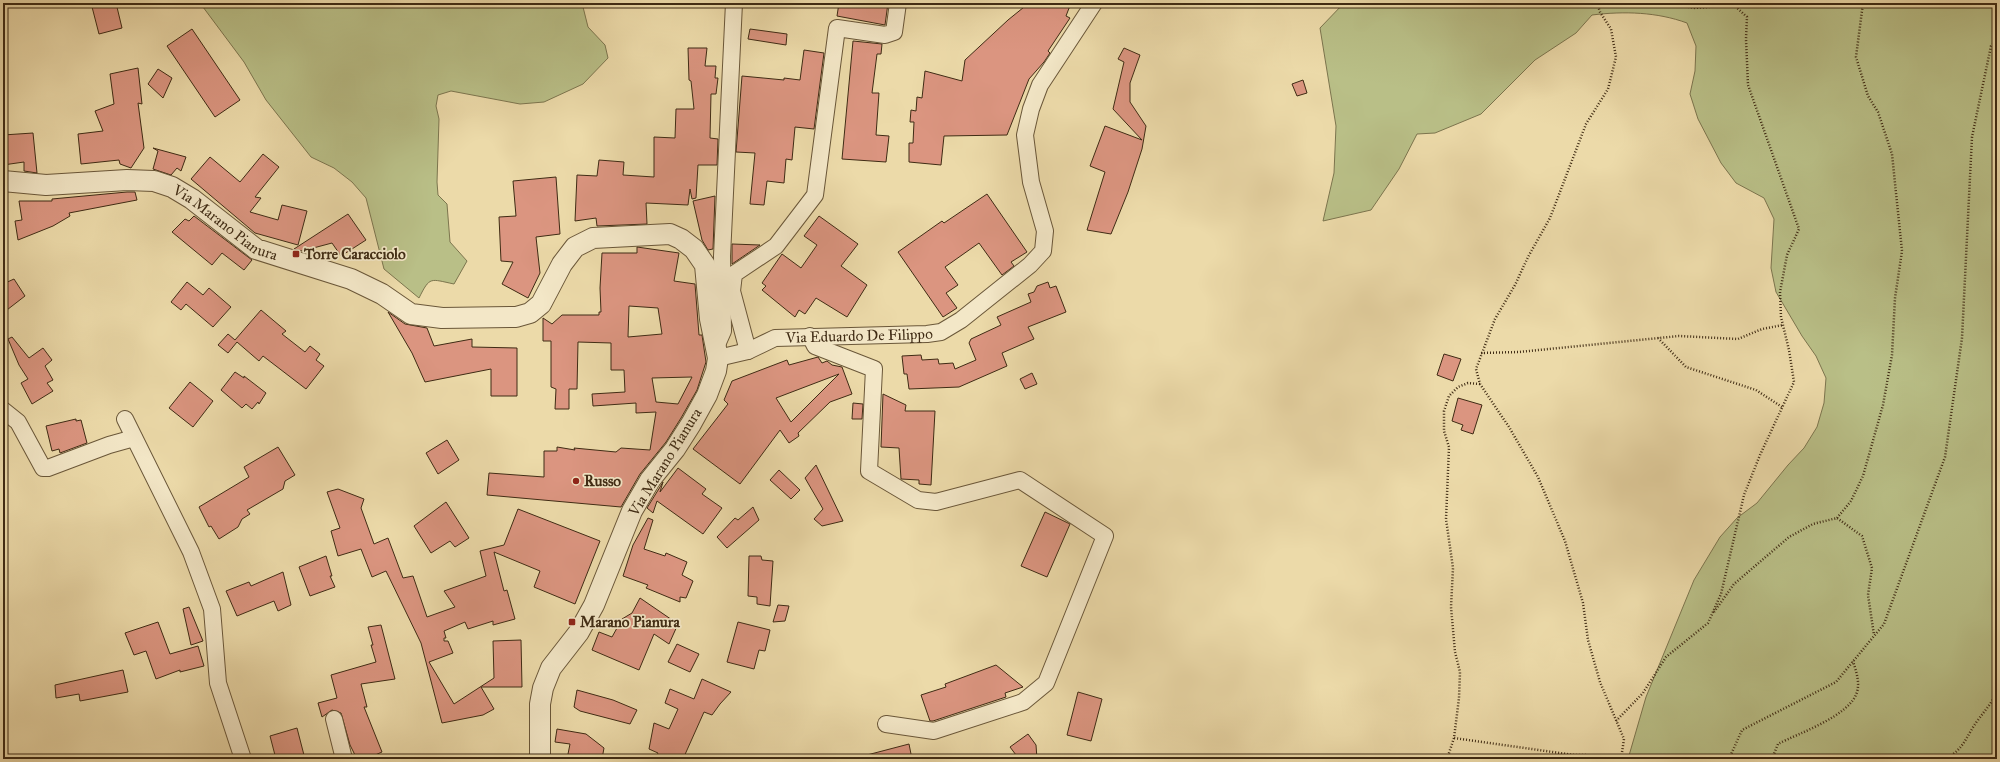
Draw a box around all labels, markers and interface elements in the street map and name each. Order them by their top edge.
street label: Via Marano Pianura [169,180,280,264]
place label: Torre Caracciolo [303,245,406,263]
marker: Torre Caracciolo [291,249,301,259]
street label: Via Eduardo De Filippo [785,324,934,347]
street label: Via Marano Pianura [624,404,706,520]
place label: Russo [584,472,621,490]
marker: Russo [571,476,581,486]
place label: Marano Pianura [580,613,680,631]
marker: Marano Pianura [567,617,577,627]

